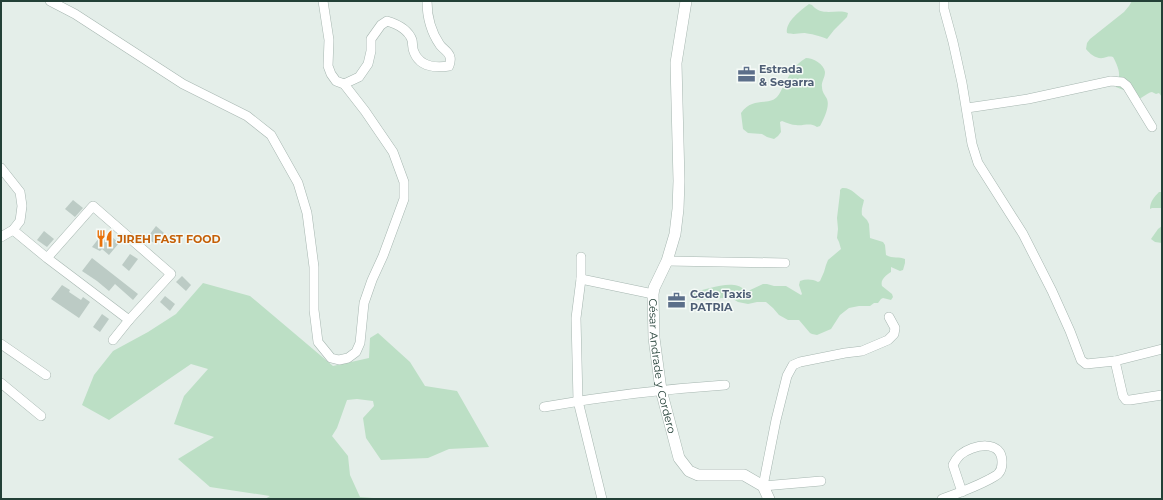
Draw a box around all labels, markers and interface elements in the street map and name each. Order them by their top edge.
place label: Estrada & Segarra [759,62,815,89]
office icon: Estrada & Segarra [736,65,756,85]
restaurant icon: JIREH FAST FOOD [94,229,114,249]
place label: JIREH FAST FOOD [116,232,221,246]
place label: Cede Taxis PATRIA [690,287,752,314]
office icon: Cede Taxis PATRIA [667,290,687,310]
street label: César Andrade y Cordero [646,298,679,435]

